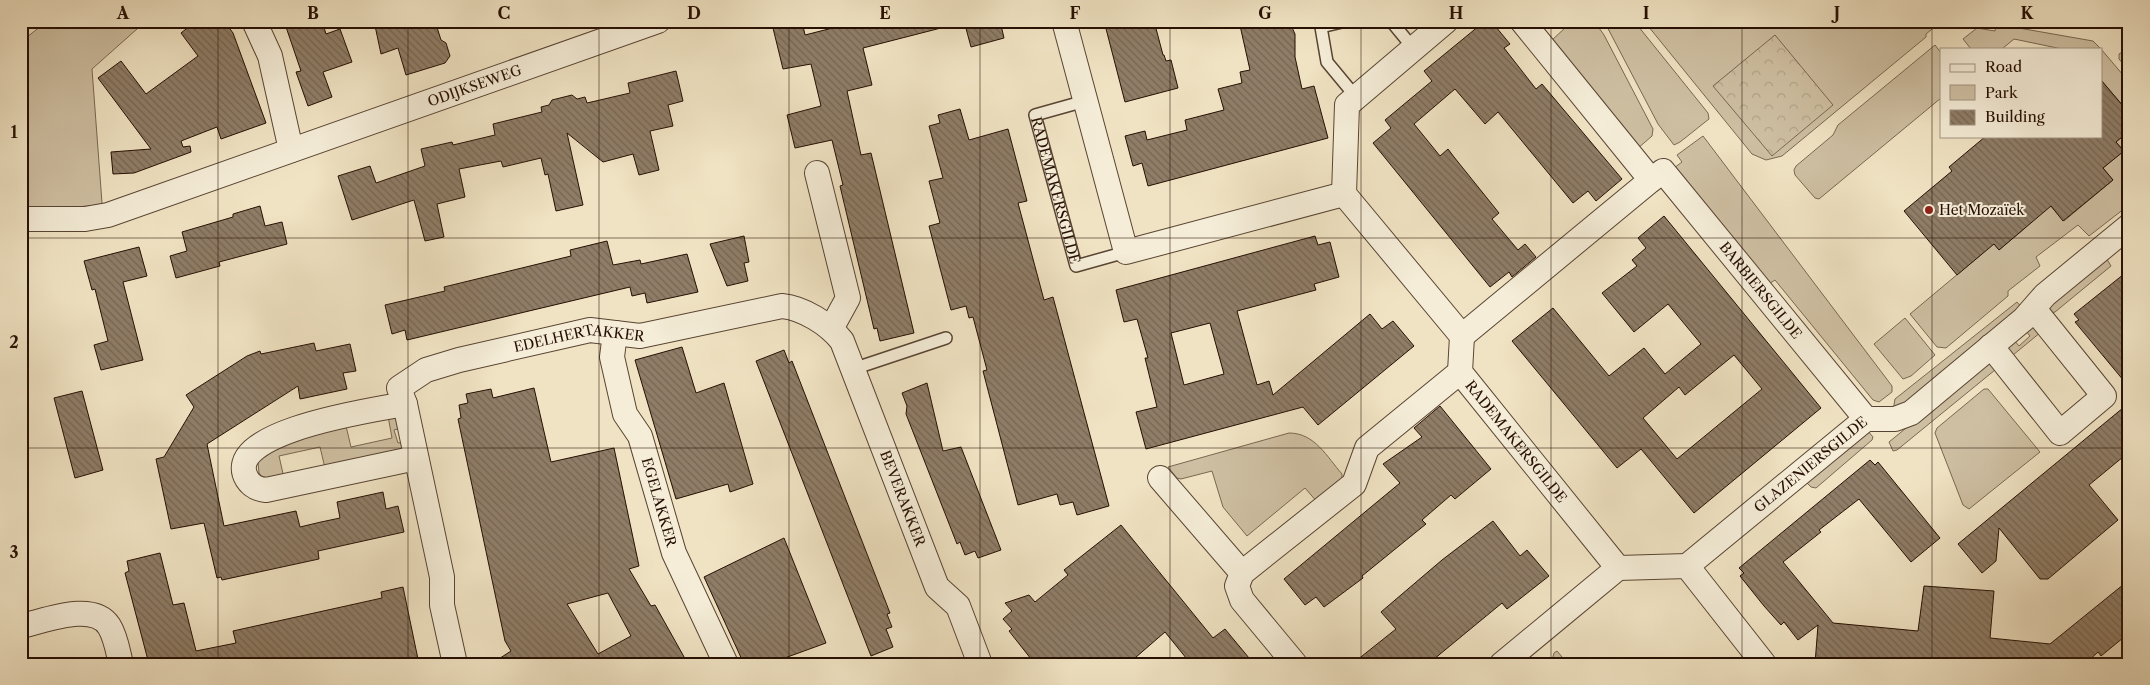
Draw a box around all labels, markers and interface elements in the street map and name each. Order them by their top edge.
text: A [116,3,130,23]
text: B [307,3,319,23]
text: C [498,3,510,23]
text: D [687,3,701,23]
text: E [879,3,891,23]
text: F [1070,3,1081,23]
text: G [1258,3,1272,23]
text: H [1449,3,1463,23]
text: I [1643,3,1650,23]
text: J [1831,3,1840,23]
text: K [2021,3,2035,23]
legend [1940,48,2102,138]
text: Road [1985,57,2022,76]
street label: ODIJKSEWEG [425,61,524,111]
text: Park [1985,83,2019,102]
text: Building [1985,107,2045,126]
street label: RADEMAKERSGILDE [1027,115,1084,266]
text: 1 [10,122,18,142]
place label: Het Mozaïek [1939,201,2025,219]
marker: Het Mozaïek [1923,204,1935,216]
street label: BARBIERSGILDE [1716,238,1806,342]
street label: EDELHERTAKKER [512,320,646,356]
text: 2 [9,332,19,352]
street label: RADEMAKERSGILDE [1461,377,1571,506]
street label: GLAZENIERSGILDE [1750,413,1871,516]
street label: BEVERAKKER [876,448,930,550]
street label: EGELAKKER [638,455,681,549]
text: 3 [9,542,19,562]

